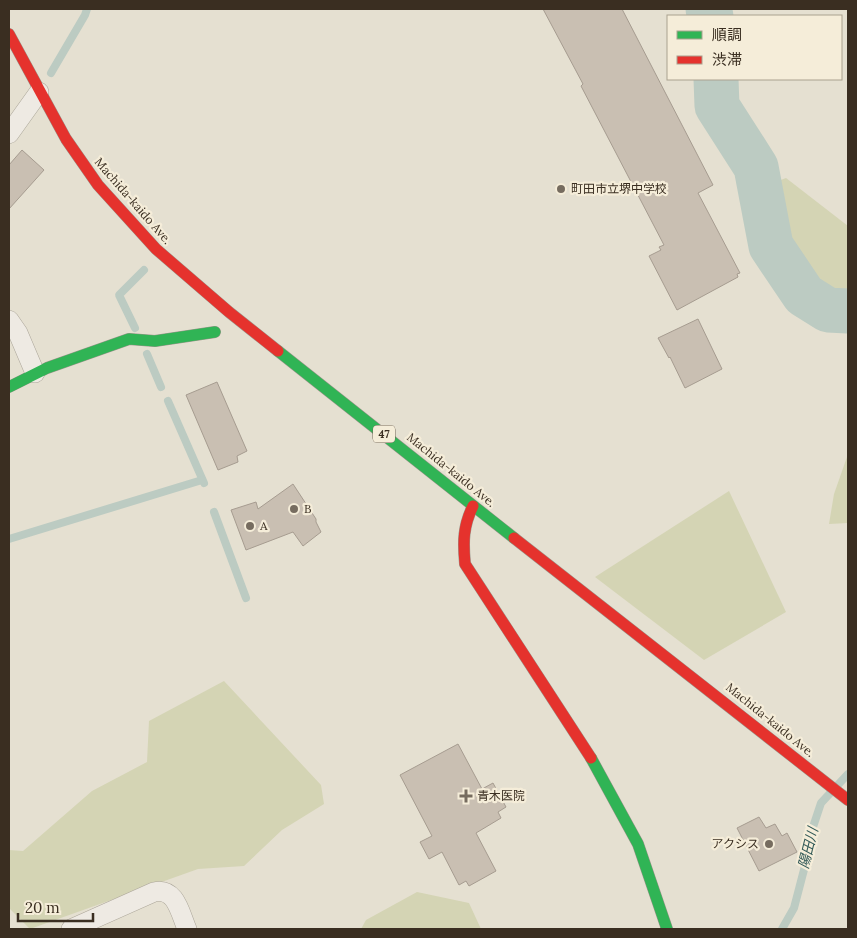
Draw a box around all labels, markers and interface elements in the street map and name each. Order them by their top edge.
legend [667,15,842,80]
text: 順調 [712,25,742,44]
text: 渋滞 [712,50,742,69]
street label: Machida-kaido Ave. [92,154,175,247]
place label: 町田市立堺中学校 [571,181,667,196]
marker: 町田市立堺中学校 [555,183,567,195]
road number: 47 [373,426,395,442]
street label: Machida-kaido Ave. [404,429,499,510]
place label: B [304,501,311,516]
marker: B [288,503,300,515]
place label: A [259,518,268,533]
marker: A [244,520,256,532]
street label: Machida-kaido Ave. [723,679,818,760]
place label: 青木医院 [477,788,525,803]
marker: 青木医院 [459,789,473,803]
water label: 陽田川 [794,824,822,871]
place label: アクシス [712,836,759,851]
marker: アクシス [763,838,775,850]
scale bar [18,890,92,922]
text: 20 m [25,898,60,917]

